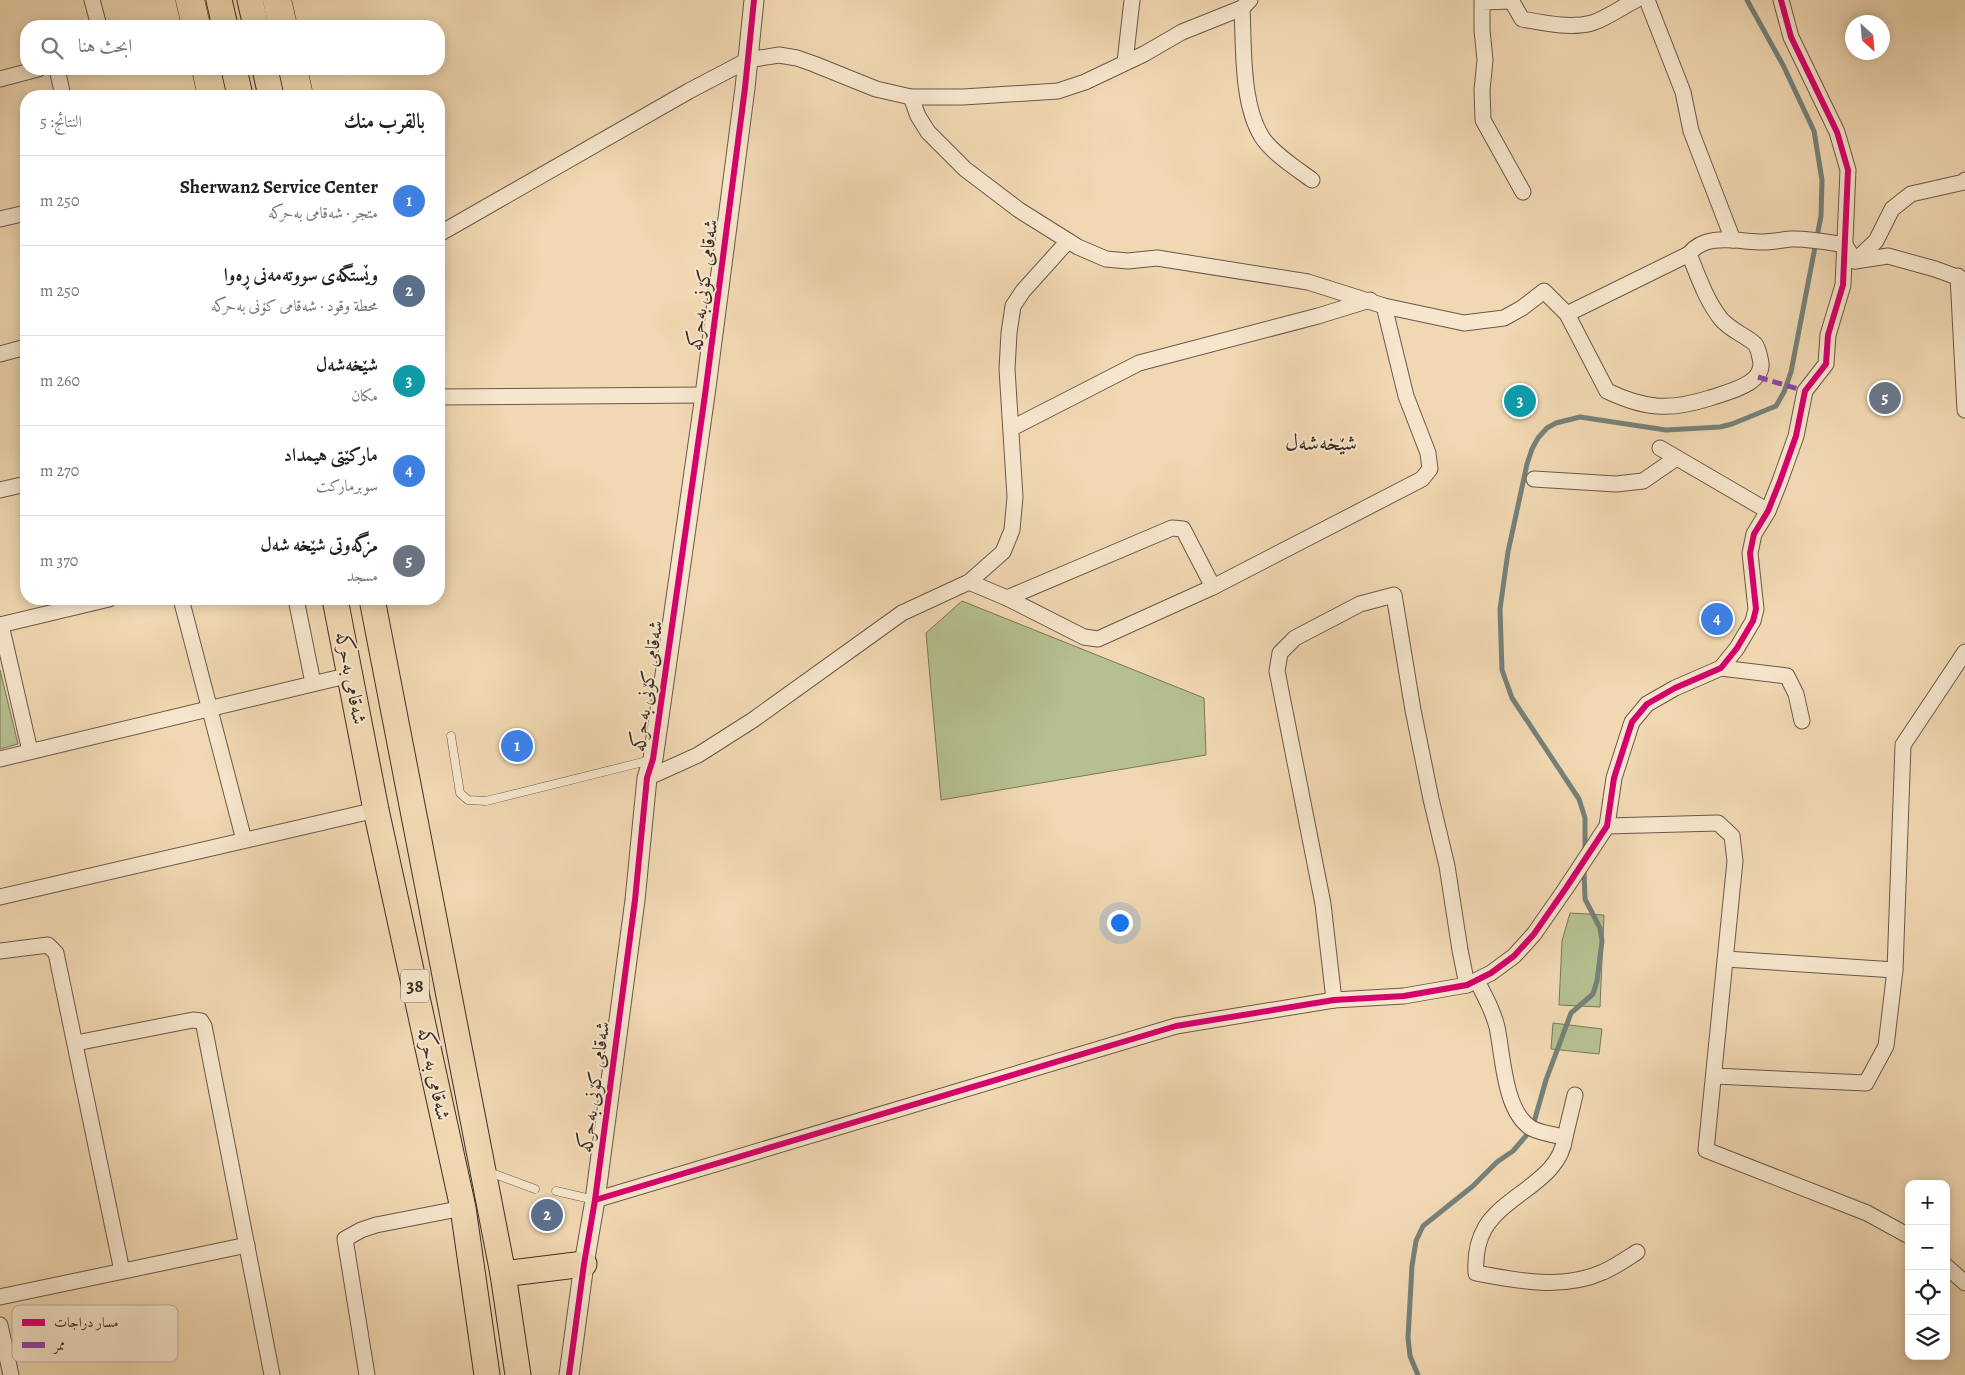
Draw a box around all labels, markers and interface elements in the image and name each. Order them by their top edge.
north arrow [1845,15,1890,60]
search box [20,20,445,75]
text: ابحث هنا [78,33,132,59]
icon: search [38,34,66,62]
text: بالقرب منك [344,107,425,135]
text: النتائج: 5 [40,111,82,133]
text: Sherwan2 Service Center [180,174,378,200]
text: 250 m [40,190,80,212]
text: 1 [406,190,412,212]
text: متجر · شەقامی بەحرکە [268,202,378,224]
street label: شەقامی کۆنی بەحرکە [682,218,724,352]
text: وێستگەی سووتەمەنی ڕەوا [224,262,378,288]
text: 250 m [40,280,80,302]
text: 2 [405,280,413,302]
text: محطة وقود · شەقامی کۆنی بەحرکە [211,295,378,317]
text: شێخه‌شه‌ل [316,352,378,378]
text: 260 m [40,370,80,392]
text: 3 [406,370,412,392]
pin: 5 [1869,379,1901,417]
pin: 3 [1504,382,1536,420]
text: مكان [351,385,378,407]
district label: شێخەشەل [1285,428,1357,458]
text: مارکێتی هیمداد [284,442,378,468]
text: 270 m [40,460,79,482]
text: 4 [405,460,413,482]
text: سوبرماركت [316,475,378,497]
text: مزگەوتی شێخە شەل [260,532,378,558]
text: 370 m [40,550,78,572]
text: 5 [406,550,412,572]
text: مسجد [347,565,378,587]
pin: 4 [1701,600,1733,638]
street label: شەقامی کۆنی بەحرکە [624,618,670,754]
street label: شەقامی بەحرکە [329,629,373,727]
pin: 1 [501,727,533,765]
your location [1107,910,1133,936]
road number: 38 [401,969,429,1002]
street label: شەقامی کۆنی بەحرکە [571,1019,617,1155]
street label: شەقامی بەحرکە [411,1025,457,1123]
map controls [1905,1180,1950,1360]
button: + [1905,1180,1950,1225]
pin: 2 [531,1196,563,1234]
button: − [1905,1225,1950,1270]
button: locate [1905,1270,1950,1315]
legend [12,1305,178,1362]
text: مسار دراجات [54,1313,119,1332]
button: layers [1905,1315,1950,1360]
text: ممر [52,1336,65,1355]

